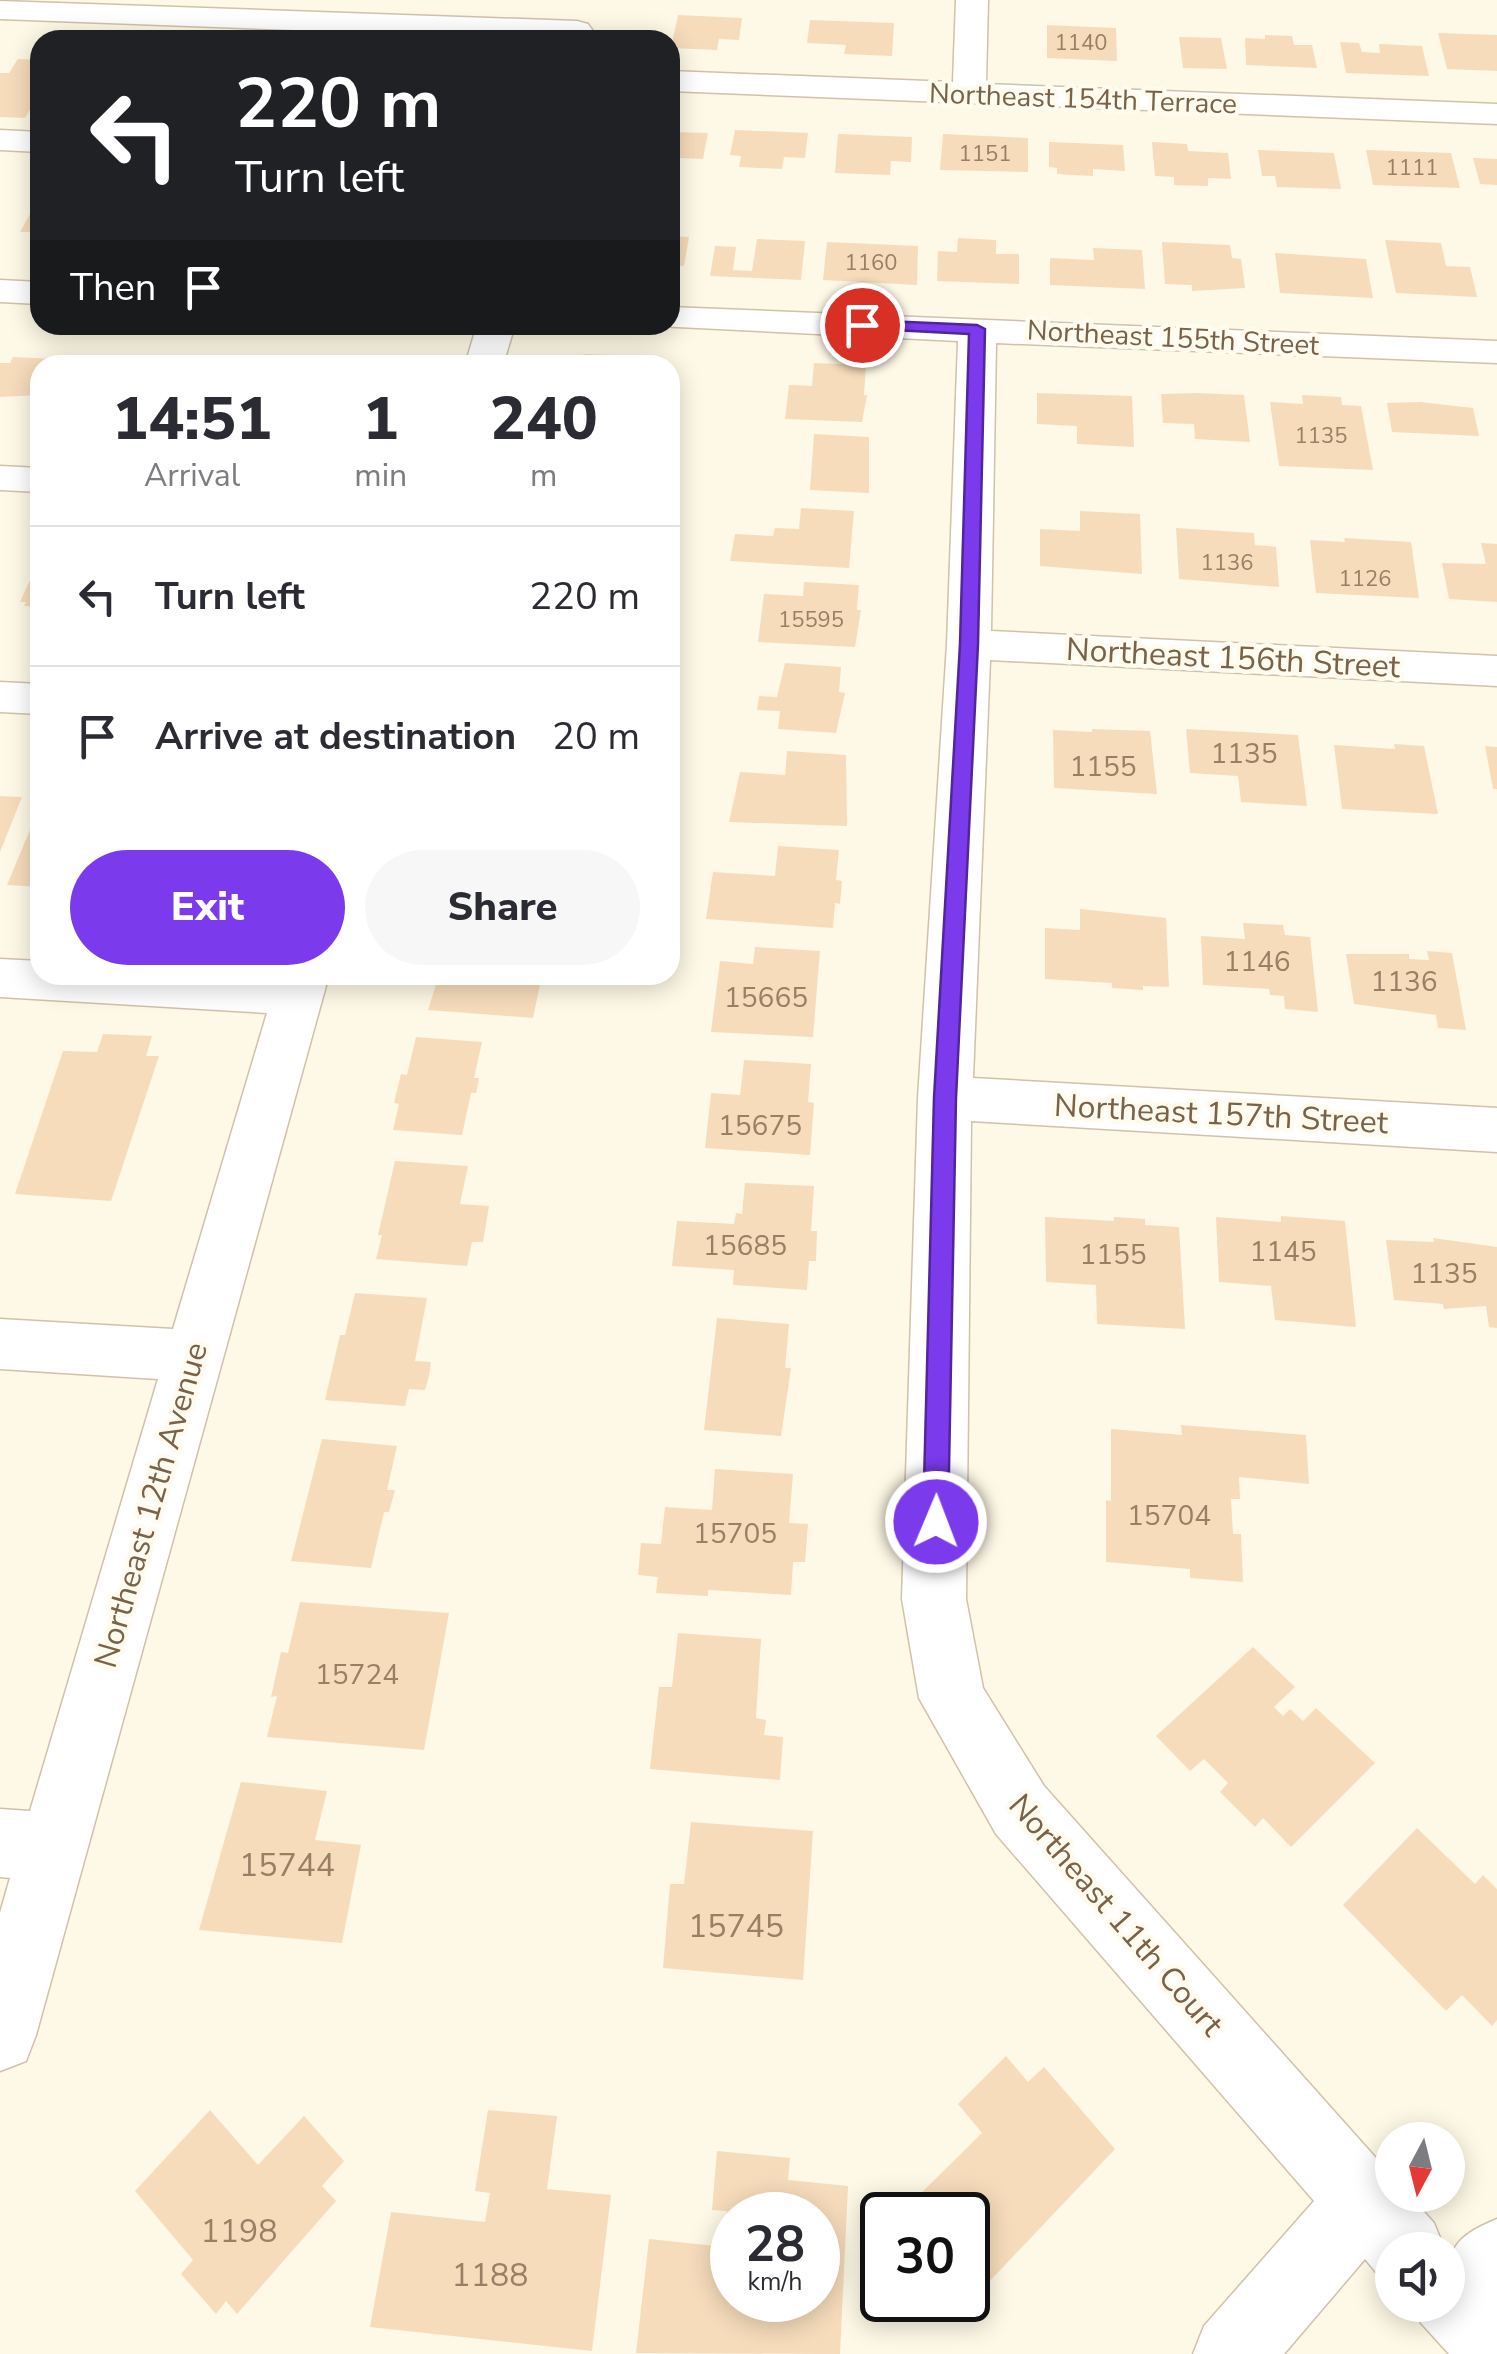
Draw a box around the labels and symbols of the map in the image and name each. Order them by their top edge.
house number: 1140 [1055,28,1107,58]
street label: Northeast 154th Terrace [928,75,1238,123]
house number: 1151 [959,139,1011,169]
house number: 1111 [1386,153,1438,183]
house number: 1160 [845,248,897,278]
pin [820,283,905,368]
street label: Northeast 155th Street [1026,311,1320,365]
house number: 1135 [1295,421,1347,451]
house number: 1136 [1201,548,1253,578]
house number: 1126 [1339,564,1391,594]
house number: 15595 [778,605,844,635]
street label: Northeast 156th Street [1065,628,1402,688]
house number: 1135 [1210,735,1278,773]
house number: 1155 [1069,748,1137,786]
house number: 1146 [1223,943,1291,981]
house number: 1136 [1370,963,1438,1001]
house number: 15665 [724,979,808,1017]
street label: Northeast 157th Street [1053,1084,1390,1144]
house number: 15675 [718,1107,802,1145]
house number: 15685 [703,1227,787,1265]
house number: 1145 [1249,1233,1317,1271]
house number: 1155 [1079,1236,1147,1274]
house number: 1135 [1410,1255,1478,1293]
street label: Northeast 12th Avenue [84,1337,218,1673]
position arrow [884,1470,988,1574]
house number: 15704 [1127,1497,1211,1535]
house number: 15705 [693,1515,777,1553]
house number: 15724 [315,1656,399,1694]
street label: Northeast 11th Court [999,1785,1234,2046]
house number: 15744 [239,1844,335,1887]
house number: 15745 [688,1905,784,1948]
north arrow [1375,2122,1465,2212]
speed limit sign: 30 [860,2192,990,2322]
house number: 1198 [201,2210,277,2253]
house number: 1188 [452,2254,528,2297]

